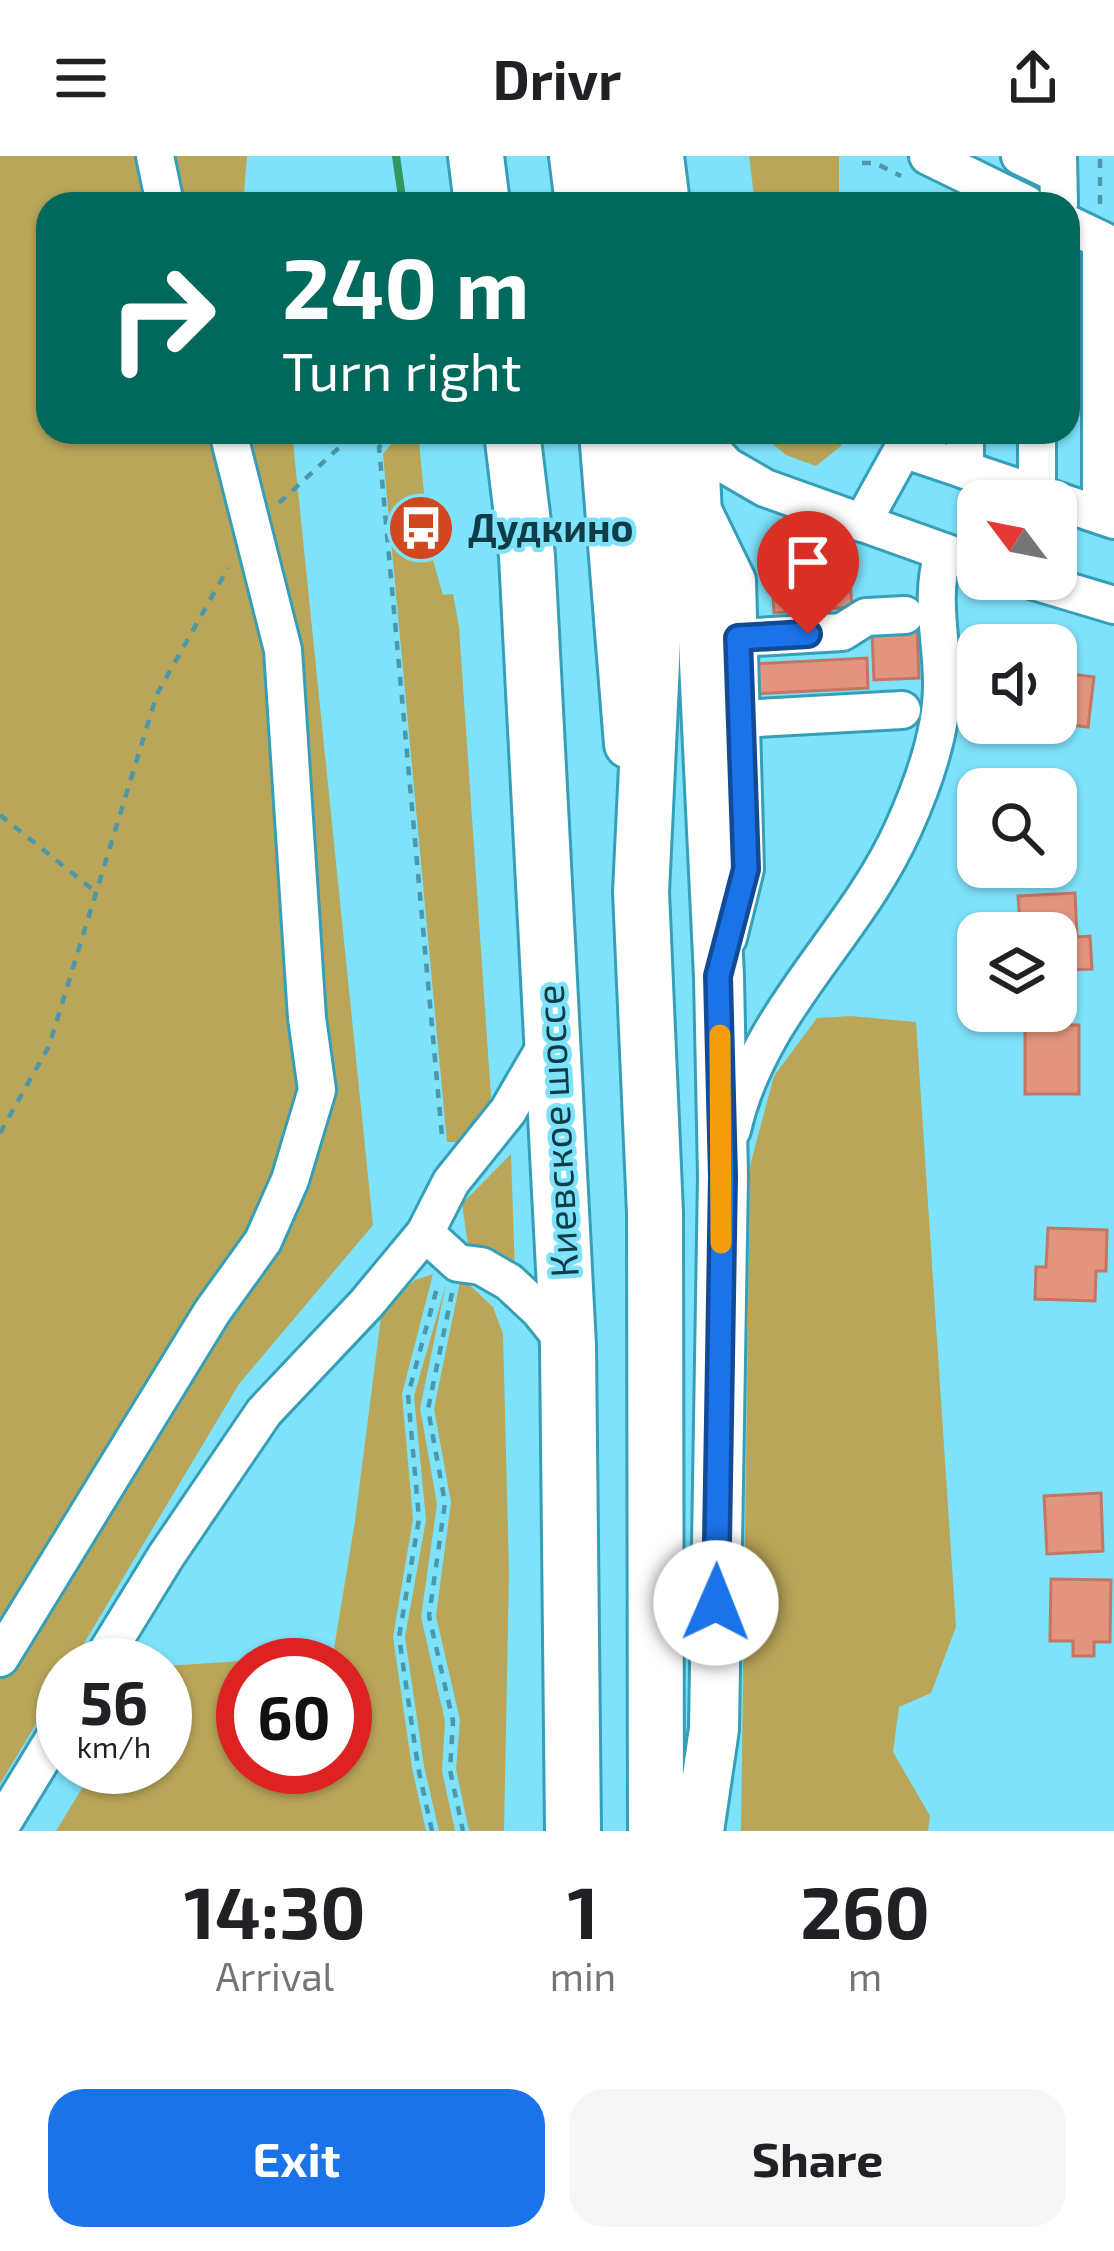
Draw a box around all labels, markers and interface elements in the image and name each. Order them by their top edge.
icon: menu [48,45,114,111]
icon: share [1000,45,1066,111]
text: Drivr [493,46,621,111]
text: 240 m [282,235,529,336]
icon: right [84,240,240,396]
text: Turn right [282,337,522,402]
north arrow [957,480,1077,600]
map controls [957,480,1077,1032]
bus stop icon: Дудкино [386,493,456,563]
place label: Дудкино [468,503,634,550]
pin [757,511,859,634]
icon: arrive [775,529,841,595]
button: sound [957,624,1077,744]
button: search [957,768,1077,888]
button: layers [957,912,1077,1032]
street label: Киевское шоссе [524,983,587,1279]
position arrow [653,1540,779,1666]
speed limit sign: 60 [216,1638,372,1794]
text: 56 [80,1665,148,1737]
text: km/h [77,1728,151,1764]
text: 14:30 [184,1867,366,1953]
text: 1 [567,1867,599,1953]
text: 260 [800,1867,930,1953]
text: Arrival [216,1952,334,1999]
text: min [550,1952,616,1999]
text: m [848,1952,882,1999]
button: Exit [48,2089,545,2227]
button: Share [569,2089,1066,2227]

